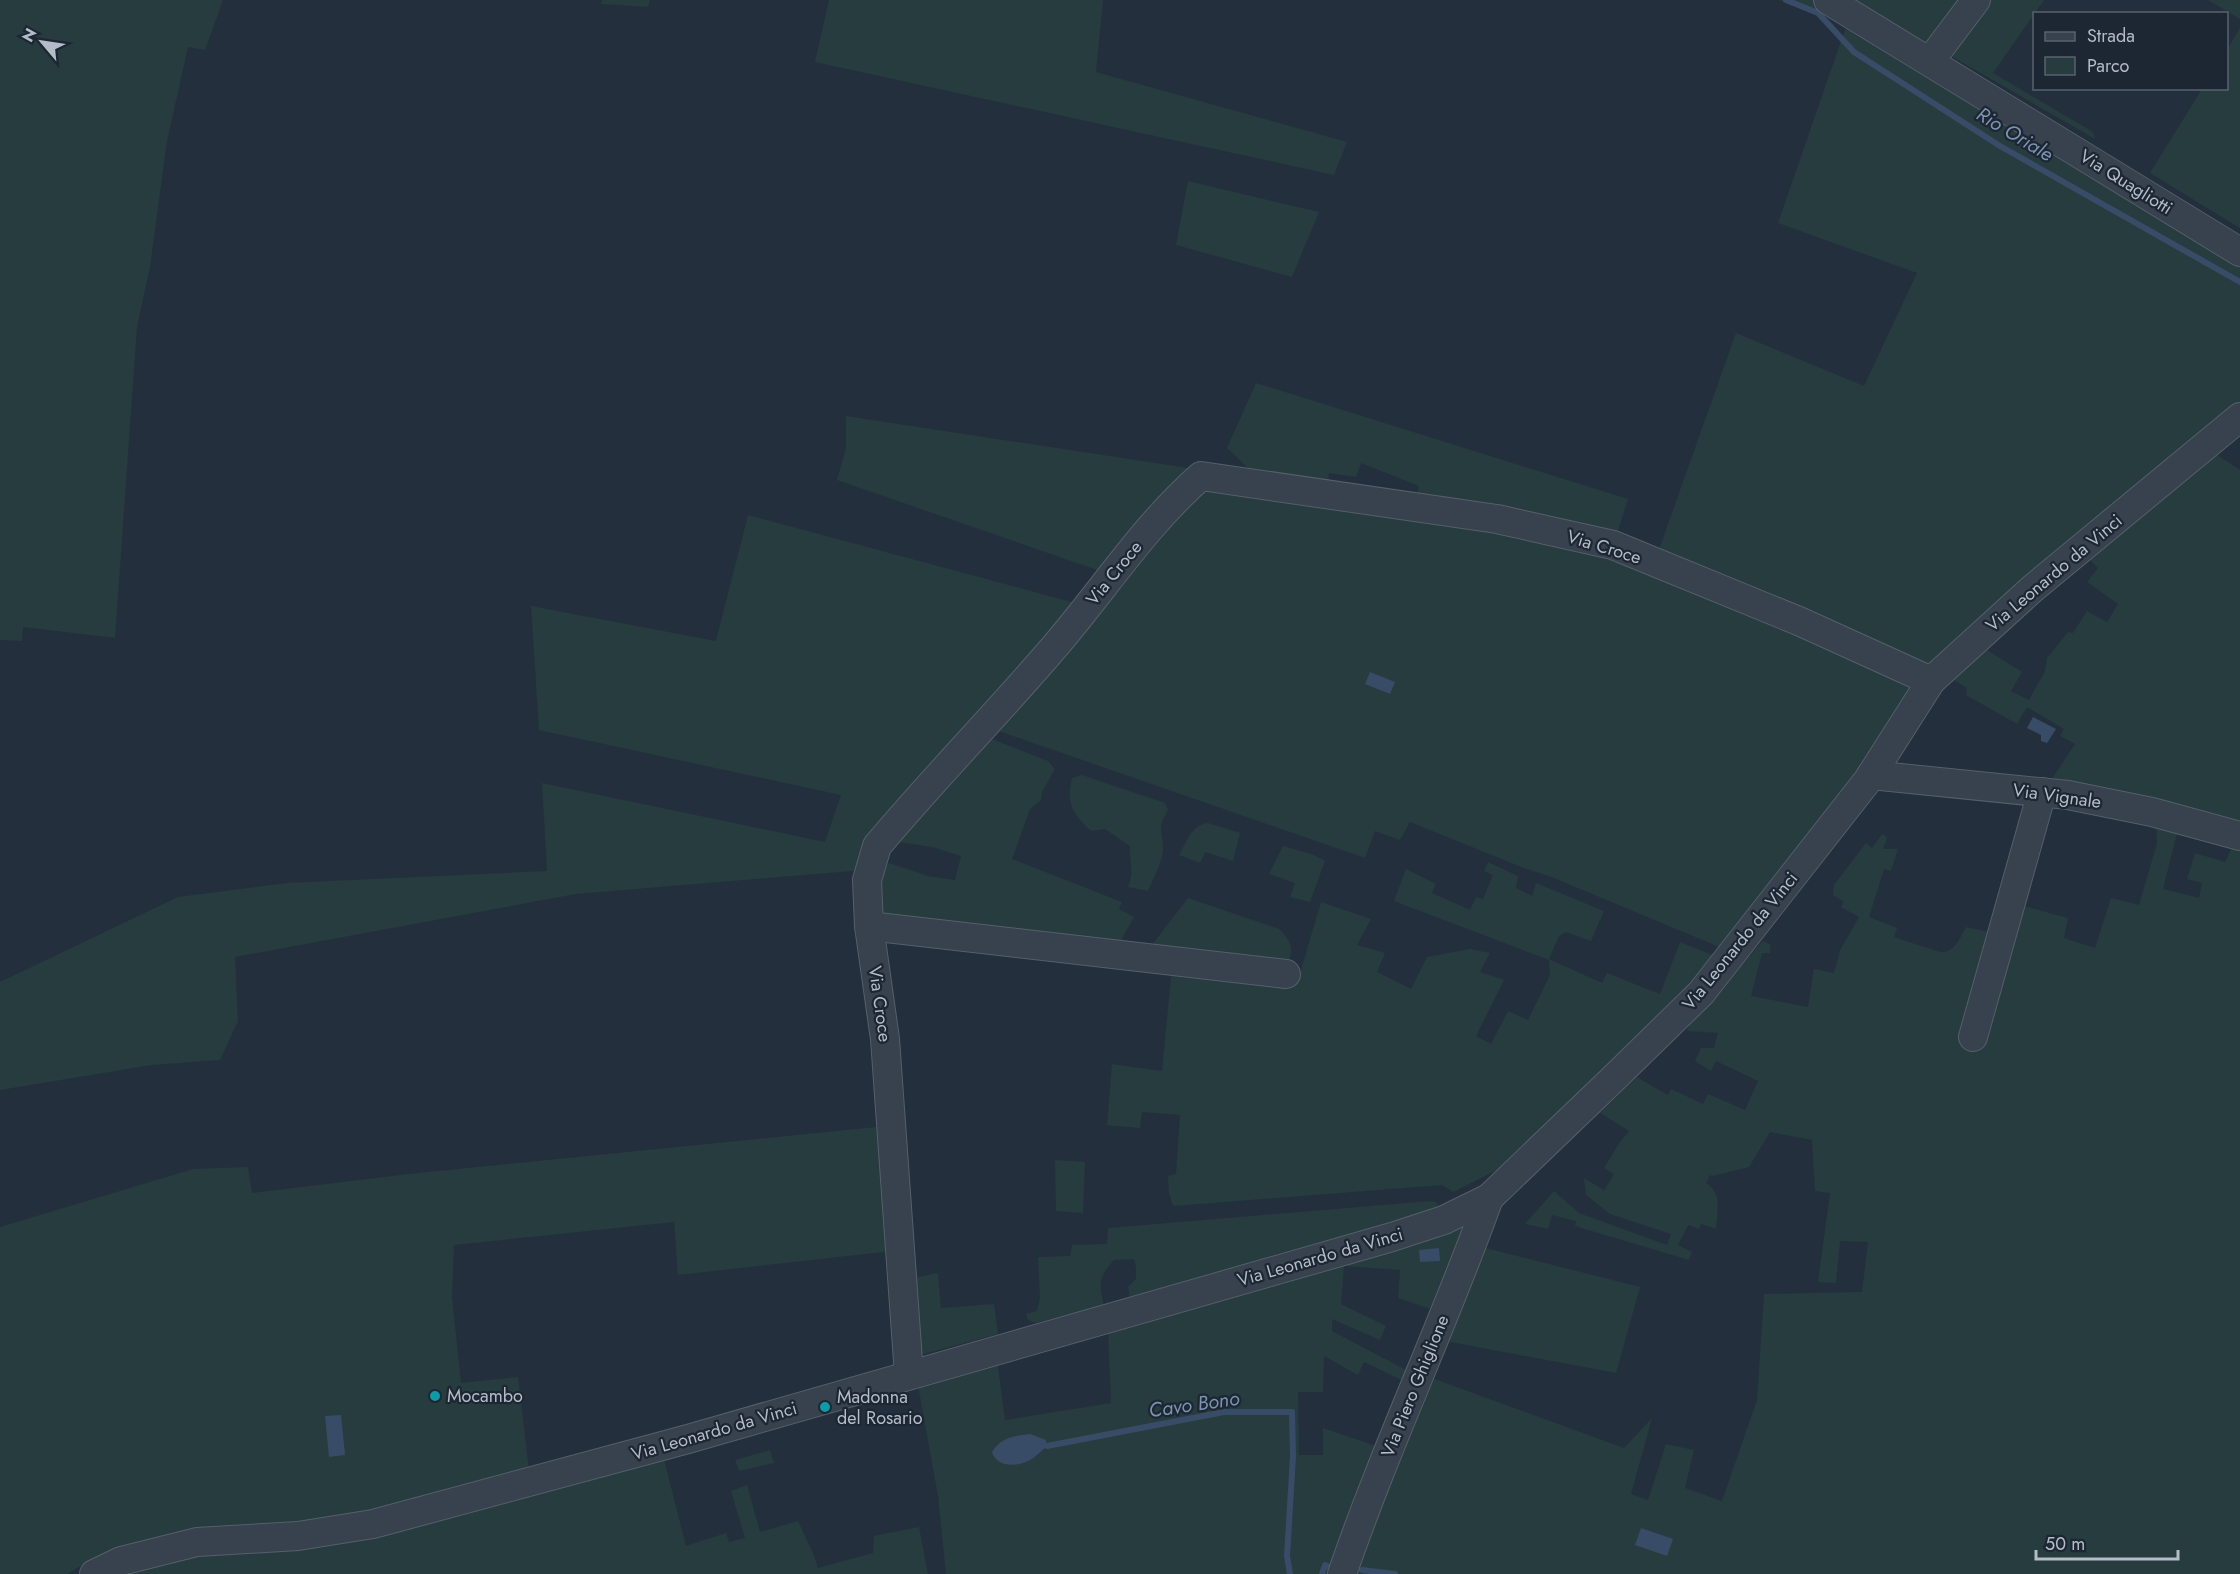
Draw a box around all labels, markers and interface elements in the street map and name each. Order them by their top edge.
north arrow [12,12,72,72]
legend [2033,12,2228,90]
text: Strada [2087,23,2135,49]
text: N [16,24,42,46]
text: Parco [2087,53,2129,79]
water label: Rio Oriale [1971,100,2059,169]
street label: Via Quagliotti [2075,143,2177,221]
street label: Via Leonardo da Vinci [1980,508,2128,638]
street label: Via Croce [1564,523,1644,571]
street label: Via Croce [1080,535,1148,611]
street label: Via Vignale [2011,777,2103,815]
street label: Via Leonardo da Vinci [1676,866,1804,1016]
street label: Via Croce [862,964,898,1044]
street label: Via Leonardo da Vinci [1234,1221,1406,1293]
street label: Via Piero Ghiglione [1375,1311,1455,1461]
place label: Mocambo [447,1383,523,1409]
place label: Madonna del Rosario [837,1384,923,1431]
water label: Cavo Bono [1147,1384,1242,1425]
marker: Mocambo [428,1389,442,1403]
street label: Via Leonardo da Vinci [628,1395,800,1467]
marker: Madonna del Rosario [818,1400,832,1414]
scale bar [2036,1523,2178,1561]
text: 50 m [2045,1531,2085,1557]

